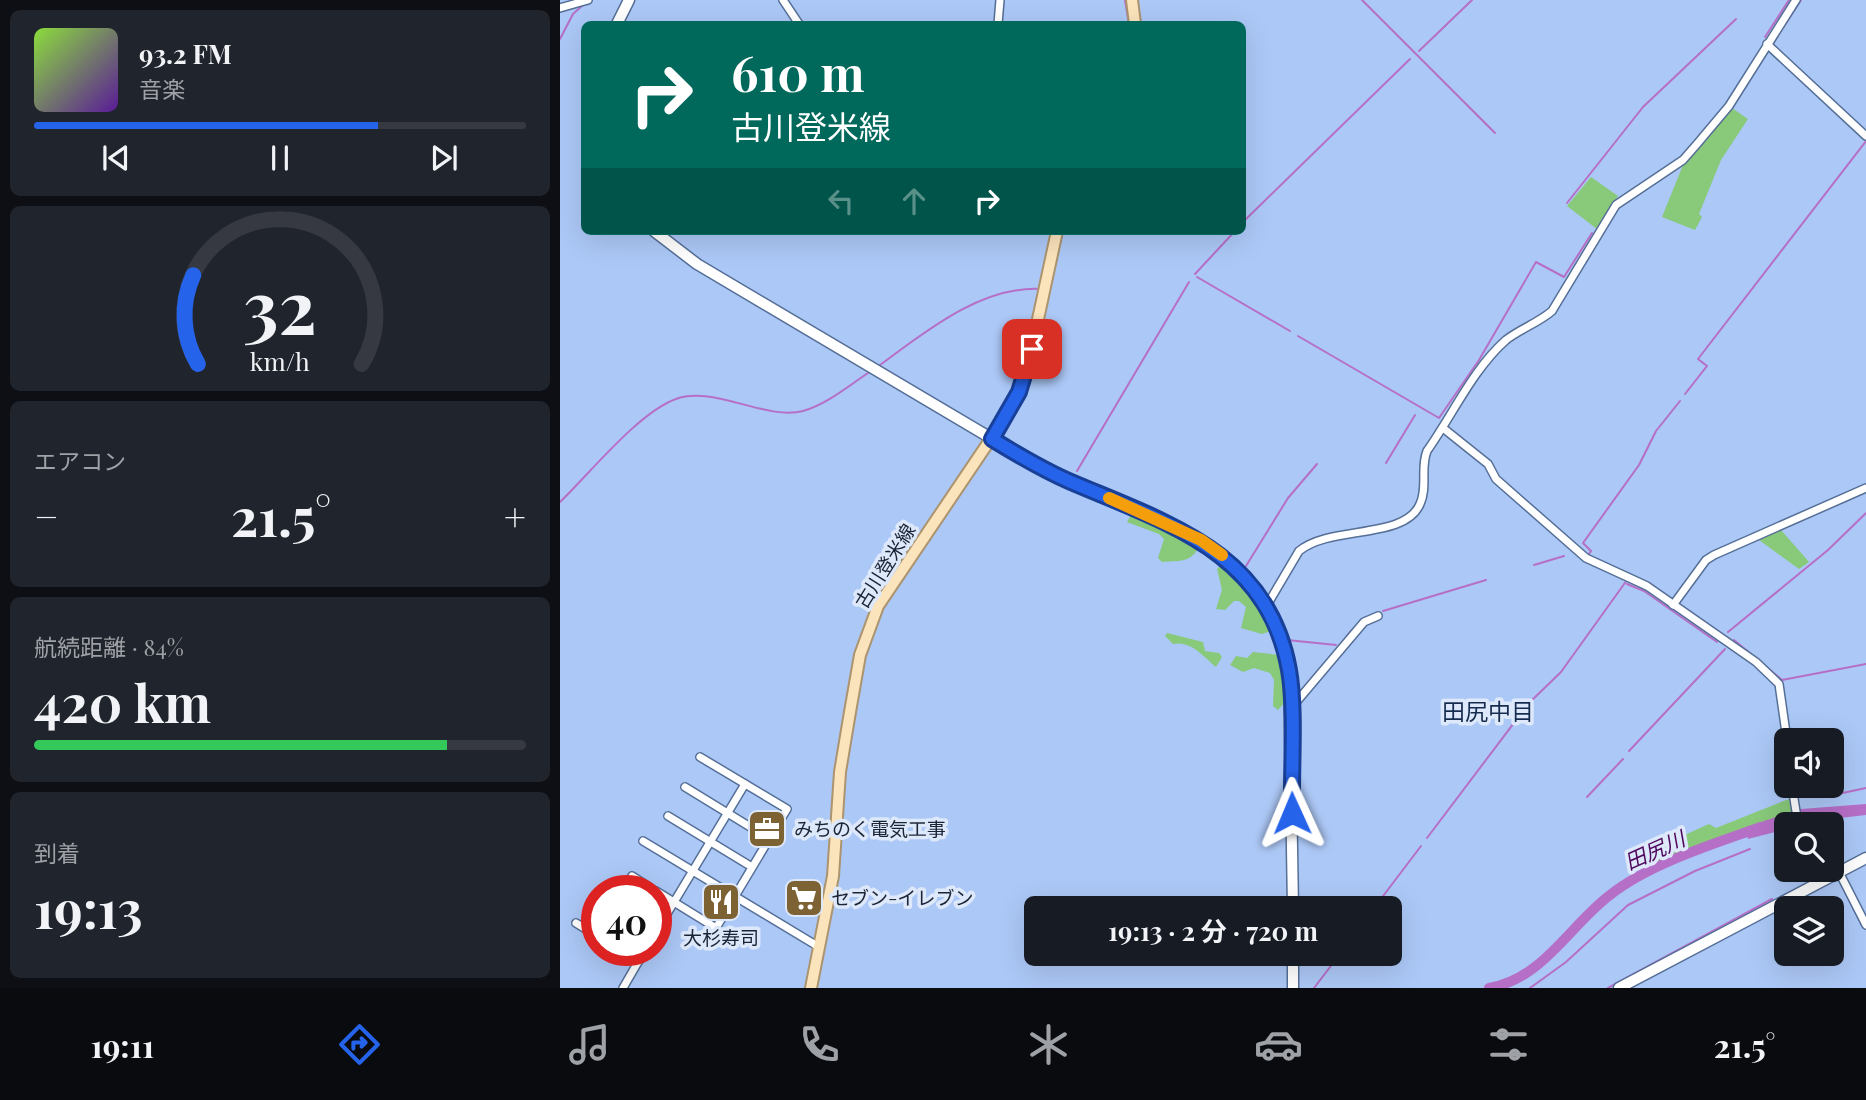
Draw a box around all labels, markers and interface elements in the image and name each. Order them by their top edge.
text: 93.2 FM [139,36,232,71]
text: 610 m [731,39,865,104]
icon: right [616,49,707,140]
text: 音楽 [139,73,185,104]
text: 古川登米線 [731,104,891,147]
icon: previous [97,139,135,177]
icon: pause [261,139,299,177]
icon: next [425,139,463,177]
icon: left [822,182,860,220]
icon: ahead [895,182,933,220]
icon: right [968,182,1006,220]
text: 32 [243,256,317,353]
pin [1002,319,1062,379]
icon: arrive [1013,330,1051,368]
text: km/h [250,344,310,377]
text: エアコン [34,445,126,476]
text: 21.5° [231,481,331,550]
text: − [34,490,59,541]
text: + [504,490,526,541]
street label: 古川登米線 [848,518,920,613]
text: 航続距離 · 84% [34,631,184,662]
text: 420 km [34,667,211,736]
district label: 田尻中目 [1442,695,1534,726]
map controls [1774,728,1844,966]
button: sound [1774,728,1844,798]
position arrow [1255,776,1329,850]
office icon: みちのく電気工事 [746,808,788,850]
button: search [1774,812,1844,882]
place label: みちのく電気工事 [794,815,946,841]
water label: 田尻川 [1620,823,1690,875]
text: 到着 [34,837,80,868]
text: 19:13 [34,873,143,942]
speed limit sign: 40 [581,875,672,966]
supermarket icon: セブン-イレブン [783,877,825,919]
restaurant icon: 大杉寿司 [700,881,742,923]
place label: セブン-イレブン [831,884,973,910]
button: layers [1774,896,1844,966]
text: 19:13 · 2 分 · 720 m [1108,913,1318,948]
place label: 大杉寿司 [683,924,759,950]
icon: directions [335,1020,384,1069]
icon: music [565,1020,614,1069]
icon: phone [795,1020,844,1069]
icon: climate [1024,1020,1073,1069]
icon: car [1254,1020,1303,1069]
icon: filters [1484,1020,1533,1069]
text: 19:11 [90,1023,154,1066]
text: 21.5° [1714,1023,1776,1066]

